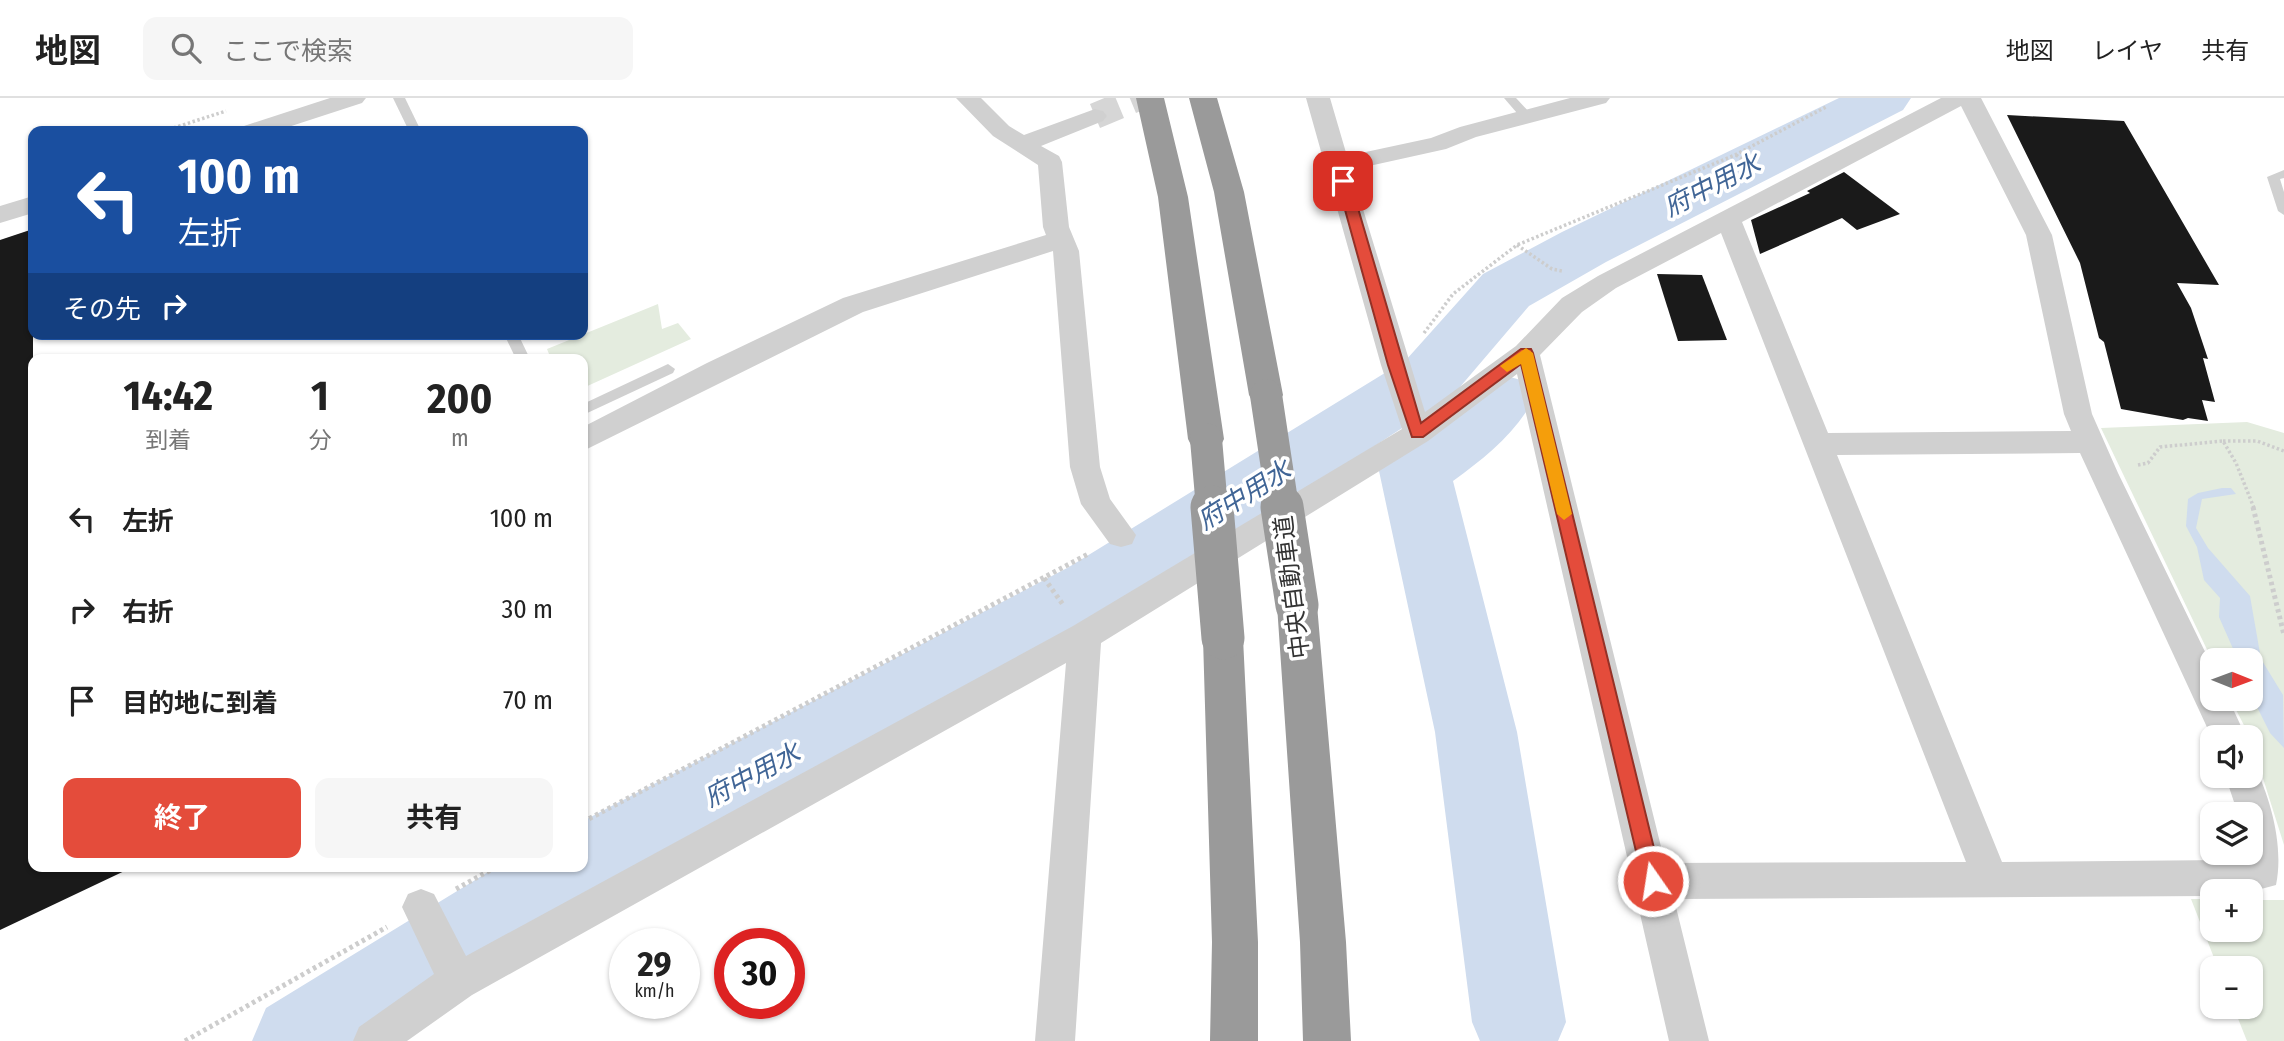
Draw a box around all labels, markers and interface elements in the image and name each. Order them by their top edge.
search box [143,17,633,80]
icon: search [167,29,205,67]
text: 地図 [35,31,101,71]
text: ここで検索 [223,36,353,67]
text: 地図 [2006,37,2054,65]
text: レイヤ [2092,37,2163,65]
text: 共有 [2201,37,2249,65]
text: 100 m [178,147,300,206]
water label: 府中用水 [1659,147,1768,223]
pin [1313,151,1373,211]
icon: left [63,154,154,245]
icon: arrive [1324,162,1362,200]
text: 左折 [178,214,242,252]
icon: right [155,287,193,325]
text: その先 [63,294,141,325]
text: 14:42 [124,371,213,421]
text: 1 [311,371,329,421]
text: 200 [427,374,492,424]
text: m [451,424,469,452]
text: 到着 [145,426,191,454]
text: 分 [309,426,332,454]
water label: 府中用水 [1192,453,1299,536]
icon: left [63,500,101,538]
text: 100 m [490,503,553,534]
text: 左折 [122,506,174,537]
street label: 中央自動車道 [1269,514,1315,660]
icon: right [63,591,101,629]
text: 30 m [502,594,553,625]
text: 右折 [122,597,174,628]
north arrow [2200,648,2263,710]
map controls [2200,648,2263,1019]
icon: arrive [63,682,101,720]
text: 70 m [503,685,553,716]
text: 目的地に到着 [122,688,278,719]
button: sound [2200,725,2263,788]
water label: 府中用水 [699,736,808,814]
button: 終了 [63,778,301,858]
button: 共有 [315,778,553,858]
button: layers [2200,802,2263,865]
position arrow [1616,844,1690,918]
button: + [2200,879,2263,942]
speed limit sign: 30 [714,928,805,1019]
text: 29 [637,943,672,985]
button: − [2200,956,2263,1019]
text: km/h [634,980,675,1002]

